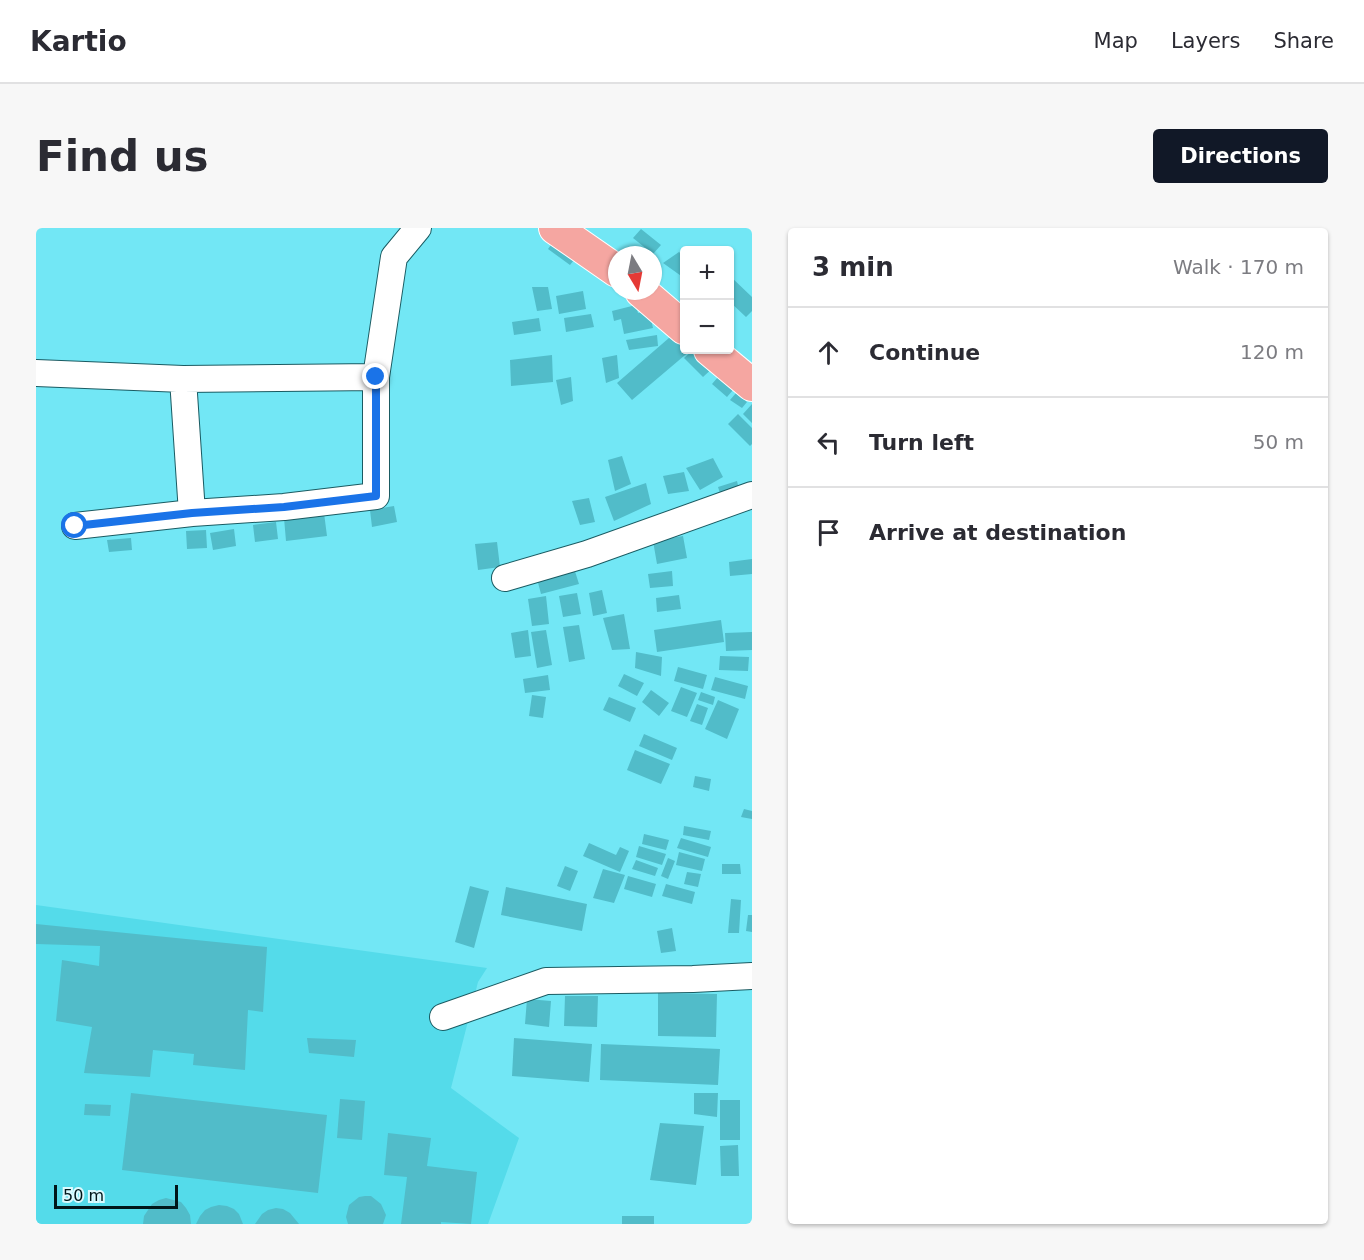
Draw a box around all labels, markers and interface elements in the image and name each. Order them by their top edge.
text: Kartio [30,25,127,58]
text: Map [1094,29,1138,53]
text: Layers [1171,29,1240,53]
text: Share [1273,29,1334,53]
button: Directions [1153,129,1328,183]
text: Find us [36,132,209,181]
north arrow [608,246,662,300]
map controls [680,246,734,354]
button: + [680,246,734,300]
text: 3 min [812,252,894,282]
text: Walk · 170 m [1173,255,1304,279]
button: − [680,300,734,354]
icon: ahead [812,336,845,369]
text: Continue [869,340,980,365]
text: 120 m [1240,340,1304,364]
route end [362,363,388,389]
icon: left [812,426,845,459]
text: Turn left [869,430,974,455]
text: 50 m [1253,430,1304,454]
route start [61,512,87,538]
icon: arrive [812,516,845,549]
text: Arrive at destination [869,520,1126,545]
scale bar [54,1182,178,1210]
text: 50 m [63,1186,104,1205]

